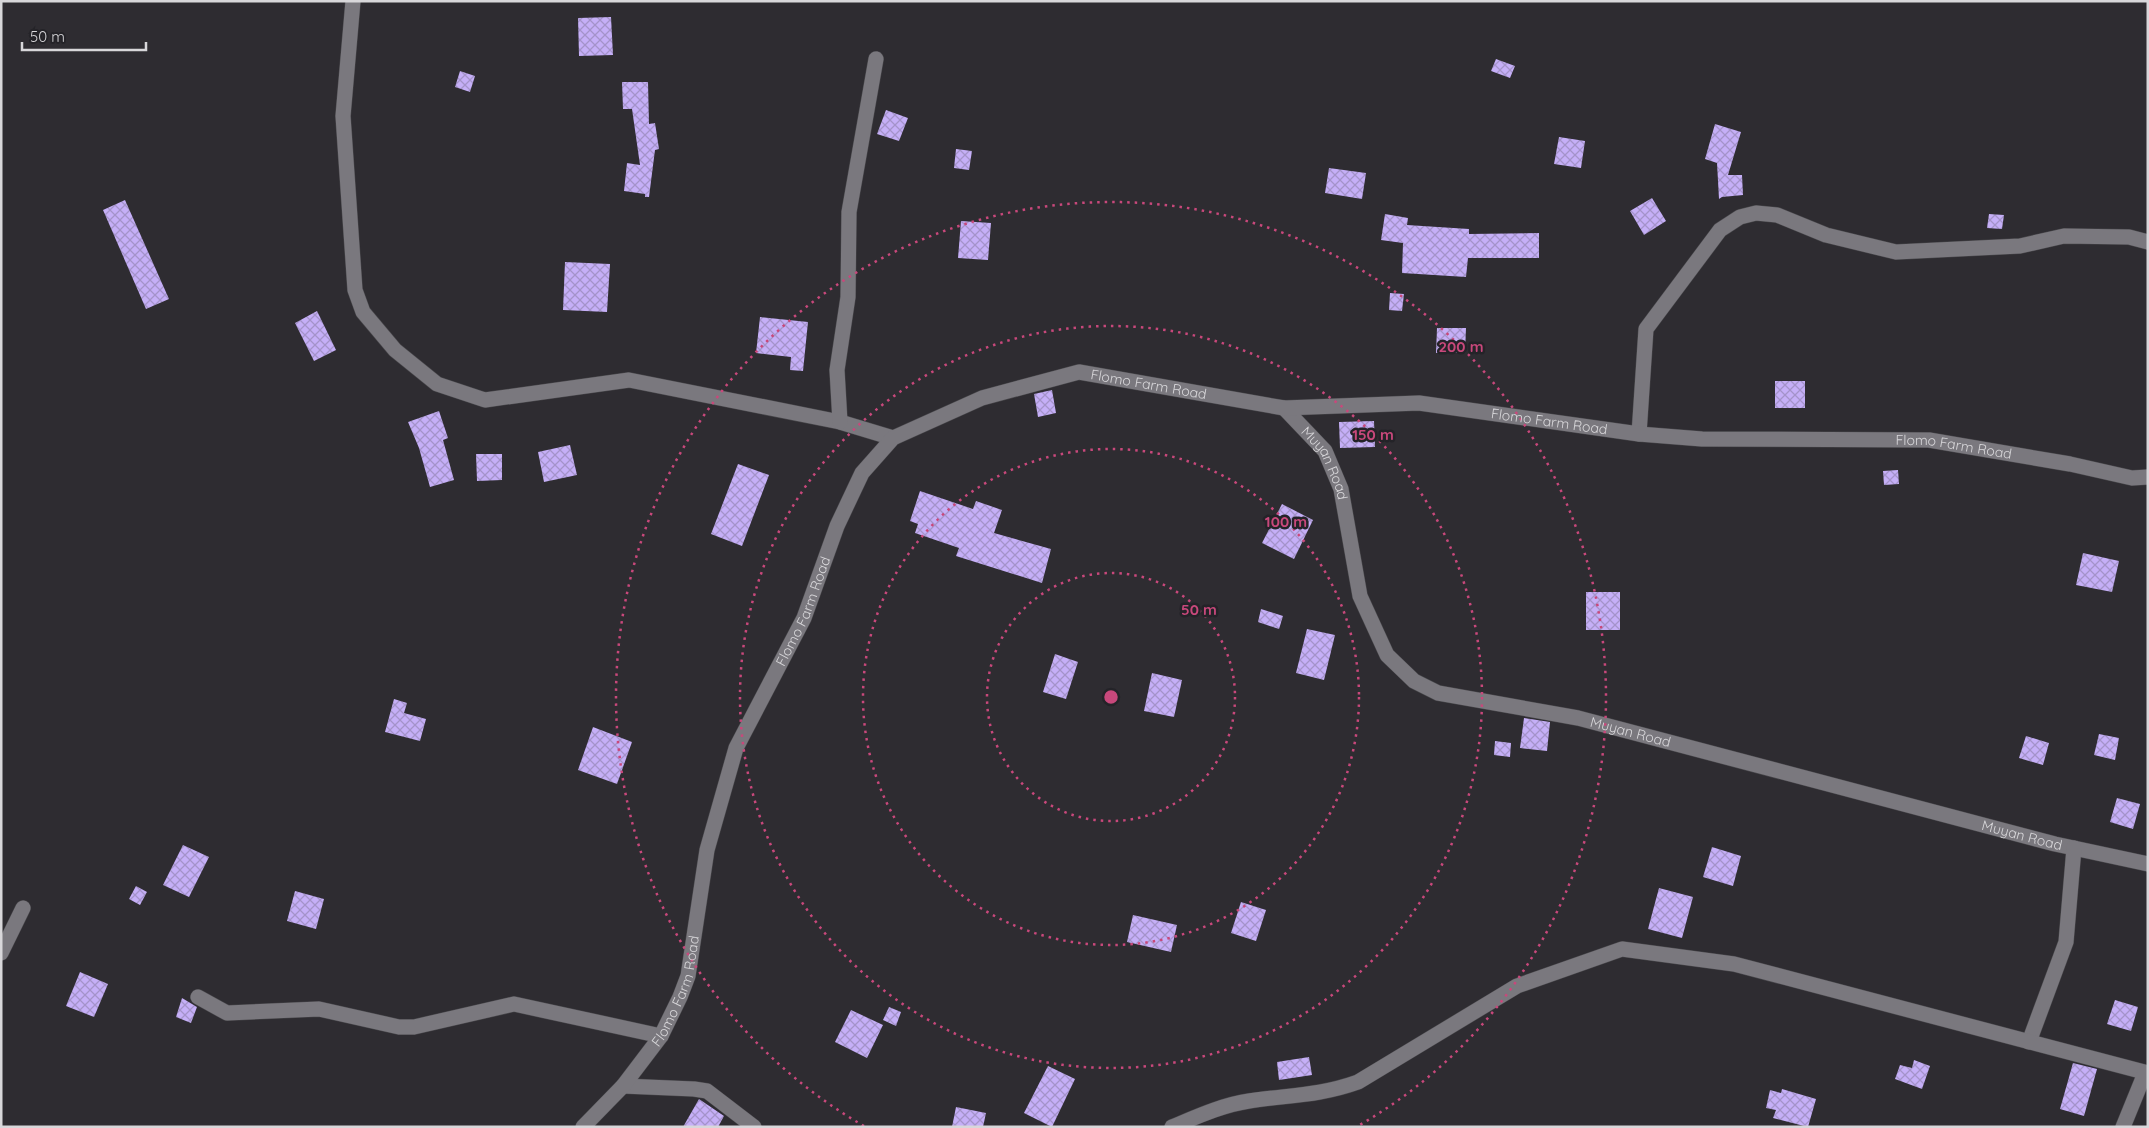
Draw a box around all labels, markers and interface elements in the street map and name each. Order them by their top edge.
scale bar [22,20,146,52]
text: 50 m [30,27,65,46]
text: 200 m [1439,337,1484,356]
street label: Flomo Farm Road [1089,365,1208,403]
street label: Flomo Farm Road [1490,404,1609,438]
street label: Muyan Road [1297,423,1352,501]
text: 150 m [1352,425,1394,444]
street label: Flomo Farm Road [1895,431,2013,463]
text: 100 m [1265,512,1307,531]
street label: Flomo Farm Road [772,554,834,669]
text: 50 m [1181,600,1217,619]
centre of rings [1102,688,1120,706]
street label: Muyan Road [1588,713,1673,751]
street label: Muyan Road [1980,816,2064,854]
street label: Flomo Farm Road [647,934,703,1050]

